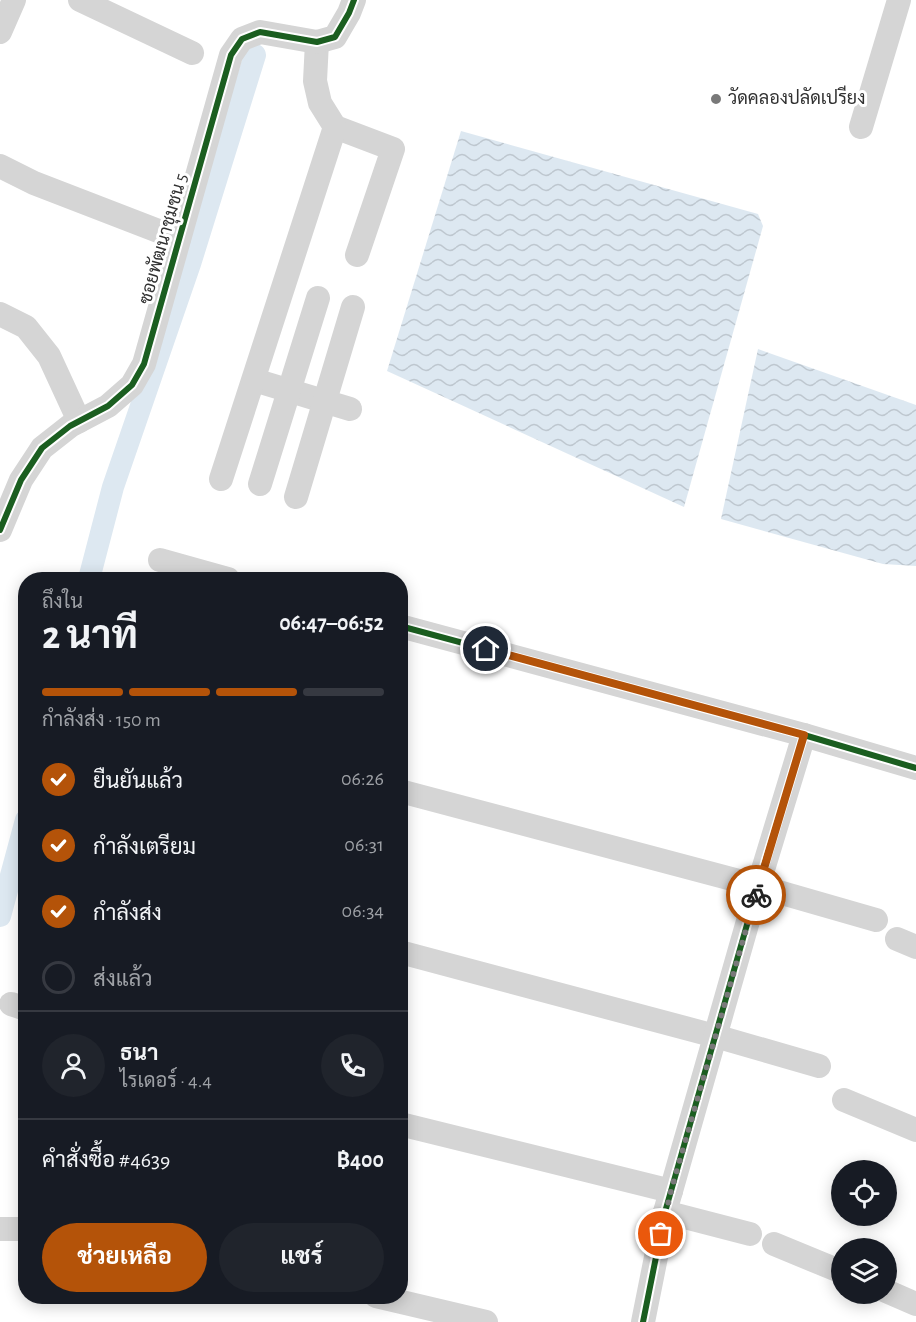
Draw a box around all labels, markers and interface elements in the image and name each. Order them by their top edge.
place label: วัดคลองปลัดเปรียง [728,85,865,108]
marker: วัดคลองปลัดเปรียง [709,92,723,106]
street label: ซอยพัฒนาชุมชน 5 [134,171,193,307]
text: ถึงใน [42,592,83,612]
text: 06:47–06:52 [279,612,384,634]
text: 2 นาที [42,617,138,656]
pin [460,623,511,674]
icon: home [469,632,502,665]
text: กำลังส่ง · 150 m [42,710,161,730]
icon: check [42,763,75,796]
text: 06:26 [341,769,384,789]
text: ยืนยันแล้ว [93,770,183,792]
icon: check [42,829,75,862]
text: 06:31 [344,835,384,855]
text: กำลังเตรียม [93,836,196,858]
courier [726,865,786,925]
icon: bike [740,879,773,912]
icon: check [42,895,75,928]
text: 06:34 [342,901,384,921]
text: กำลังส่ง [93,902,162,924]
text: ส่งแล้ว [93,968,153,990]
button: person [42,1034,105,1097]
button: phone [321,1034,384,1097]
text: ธนา [120,1042,158,1064]
text: ไรเดอร์ · 4.4 [120,1071,212,1091]
text: คำสั่งซื้อ #4639 [42,1149,170,1171]
text: ฿400 [337,1149,384,1171]
map controls [831,1160,897,1304]
button: locate [831,1160,897,1226]
pin [635,1208,686,1259]
icon: bag [644,1217,677,1250]
button: ช่วยเหลือ [42,1223,207,1292]
button: แชร์ [219,1223,384,1292]
button: layers [831,1238,897,1304]

